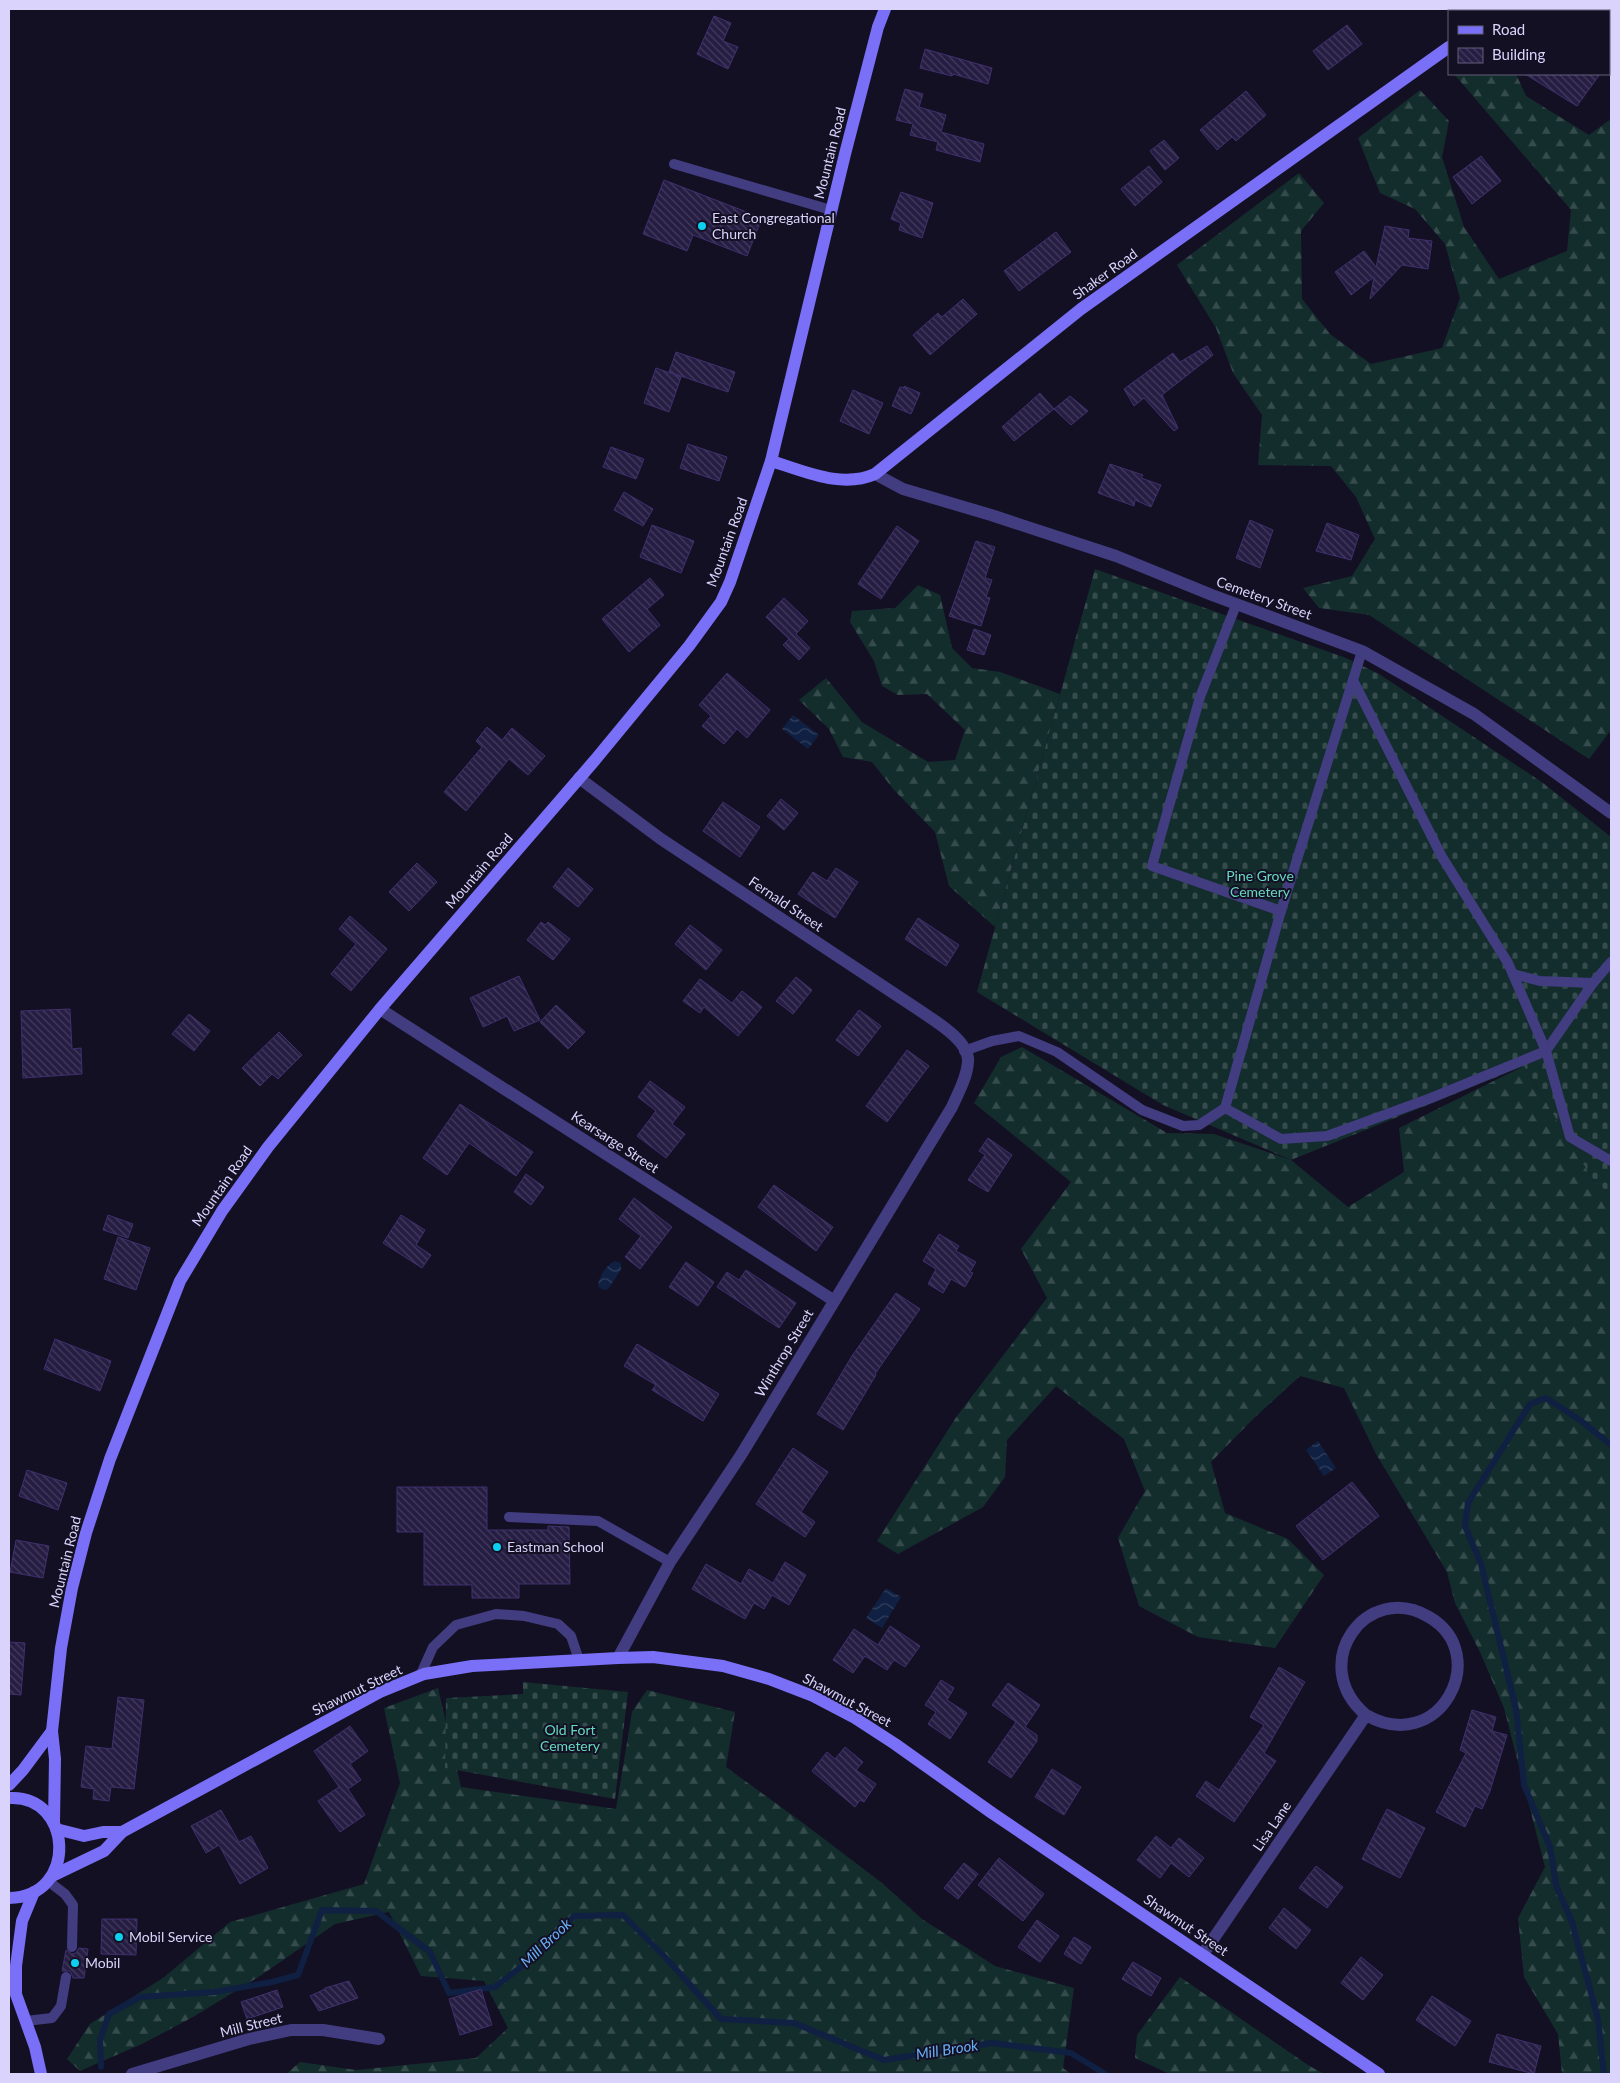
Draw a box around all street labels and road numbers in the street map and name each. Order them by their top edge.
street label: Mountain Road [810,105,849,201]
street label: Shaker Road [1069,244,1140,303]
street label: Mountain Road [702,495,751,589]
street label: Cemetery Street [1214,572,1314,623]
street label: Mountain Road [441,830,516,912]
street label: Fernald Street [746,872,827,935]
street label: Kearsarge Street [568,1107,662,1176]
street label: Mountain Road [188,1142,256,1229]
street label: Winthrop Street [751,1306,816,1400]
street label: Mountain Road [45,1514,84,1610]
street label: Shawmut Street [309,1660,405,1719]
street label: Shawmut Street [800,1669,894,1730]
street label: Lisa Lane [1249,1798,1294,1854]
street label: Shawmut Street [1141,1890,1232,1959]
street label: Mill Street [218,2009,284,2040]

